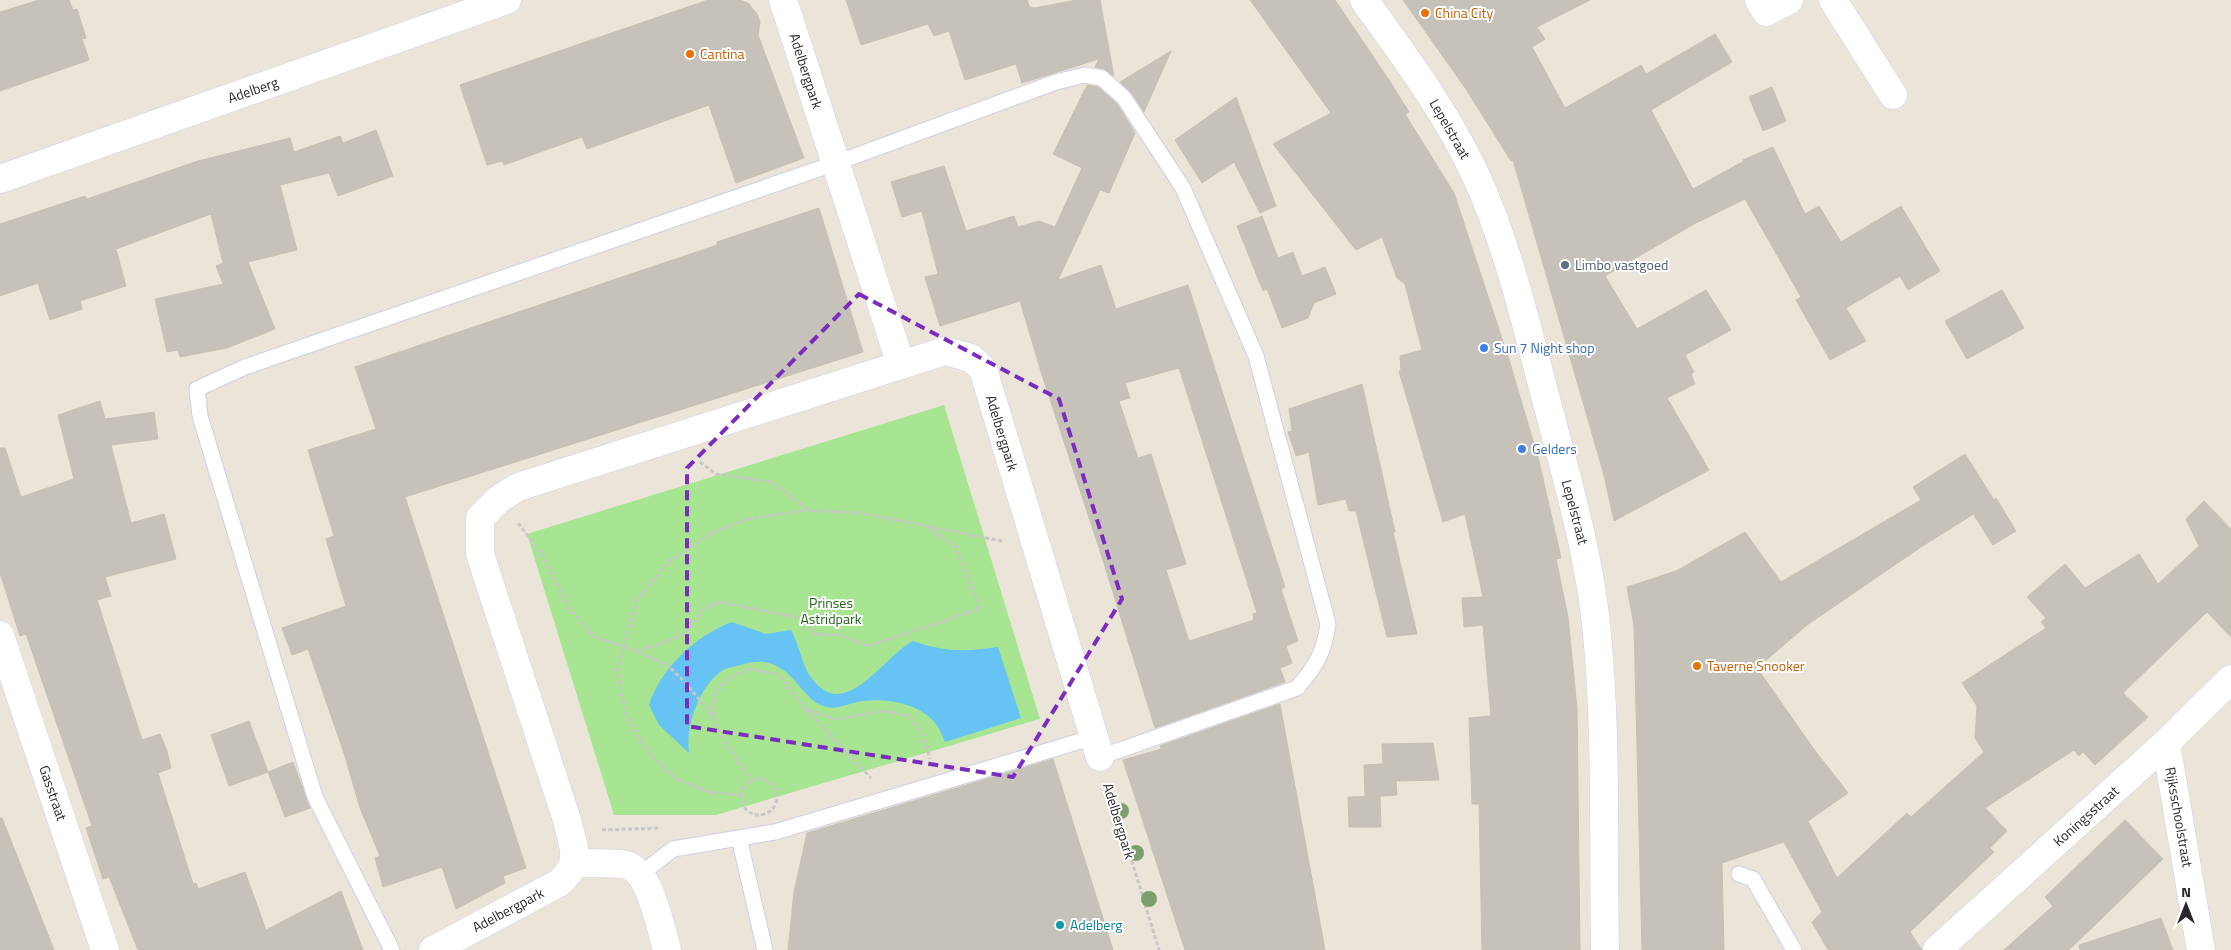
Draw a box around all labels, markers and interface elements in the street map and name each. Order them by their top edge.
place label: China City [1435,2,1493,23]
marker: China City [1419,7,1431,19]
street label: Adelbergpark [784,30,829,112]
place label: Cantina [700,43,745,64]
marker: Cantina [684,48,696,60]
street label: Adelberg [225,71,281,108]
street label: Lepelstraat [1425,95,1476,163]
place label: Limbo vastgoed [1575,254,1668,275]
marker: Limbo vastgoed [1559,259,1571,271]
place label: Sun 7 Night shop [1494,337,1595,358]
marker: Sun 7 Night shop [1478,342,1490,354]
street label: Adelbergpark [981,392,1024,474]
place label: Gelders [1532,438,1577,459]
marker: Gelders [1516,443,1528,455]
street label: Lepelstraat [1557,477,1594,547]
park label: Prinses Astridpark [800,592,862,629]
place label: Taverne Snooker [1707,655,1805,676]
marker: Taverne Snooker [1691,660,1703,672]
street label: Gasstraat [34,762,73,823]
street label: Rijksschoolstraat [2160,765,2199,869]
street label: Adelbergpark [1098,780,1141,862]
street label: Koningsstraat [2048,780,2123,851]
north arrow [2161,880,2211,930]
text: N [2181,881,2191,902]
street label: Adelbergpark [468,882,548,937]
place label: Adelberg [1070,914,1122,935]
marker: Adelberg [1054,919,1066,931]

